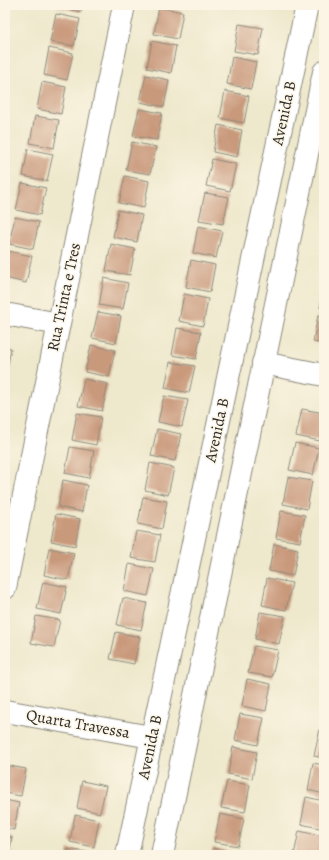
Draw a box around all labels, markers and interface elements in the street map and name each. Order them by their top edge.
street label: Avenida B [266,79,302,148]
street label: Rua Trinta e Tres [42,241,86,353]
street label: Avenida B [199,396,235,465]
street label: Quarta Travessa [24,704,132,744]
street label: Avenida B [132,713,168,782]

